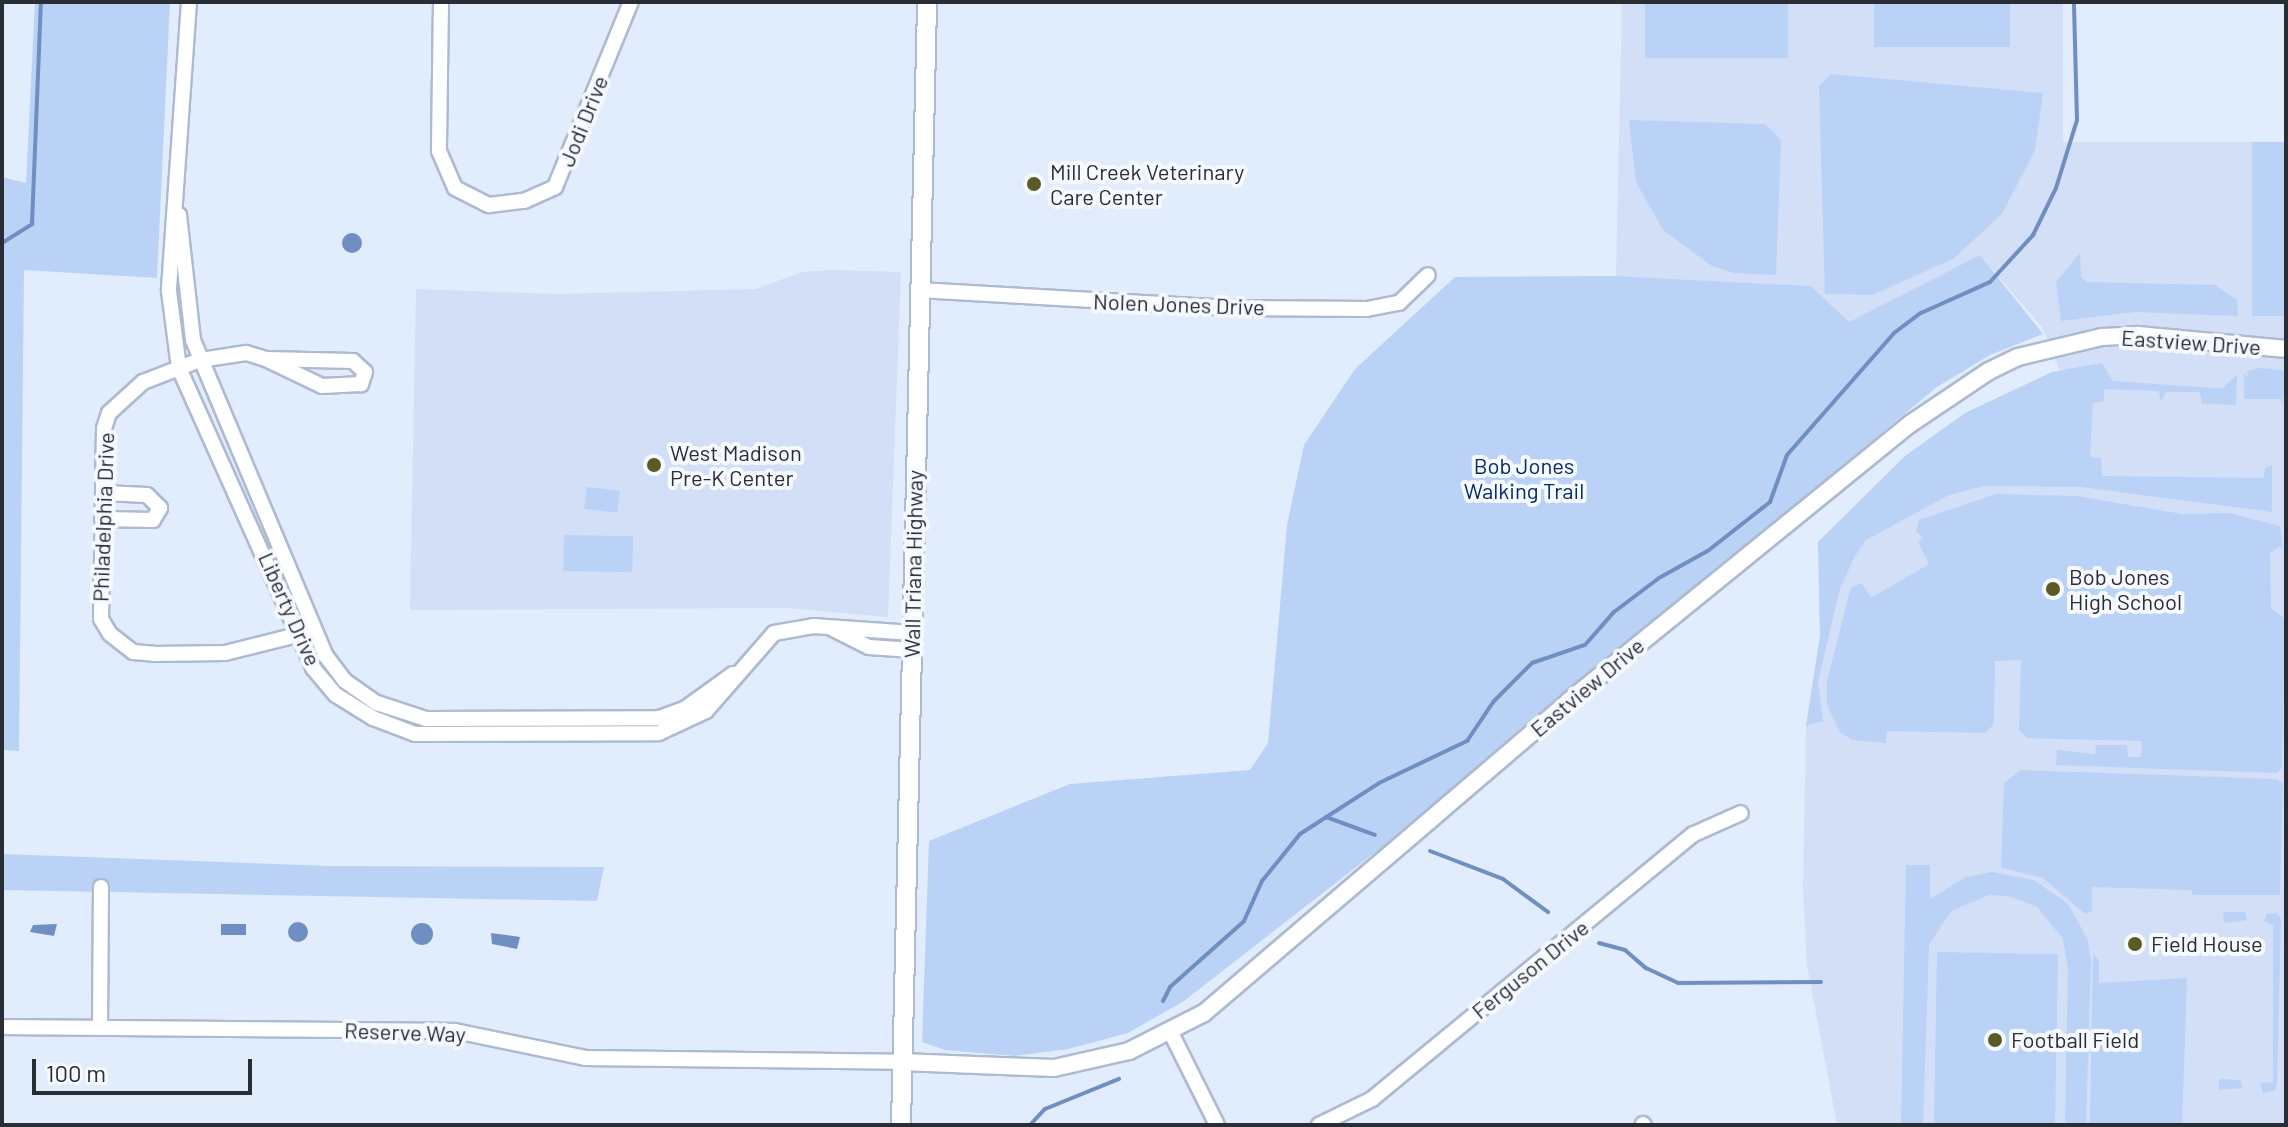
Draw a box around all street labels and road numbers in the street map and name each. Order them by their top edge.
street label: Jodi Drive [553,72,613,170]
street label: Nolen Jones Drive [1093,288,1265,320]
street label: Eastview Drive [2120,324,2262,360]
street label: Philadelphia Drive [87,432,119,602]
street label: Wall Triana Highway [898,470,928,658]
street label: Liberty Drive [253,548,327,670]
street label: Eastview Drive [1525,632,1649,742]
street label: Ferguson Drive [1466,914,1594,1024]
street label: Reserve Way [344,1017,466,1047]

